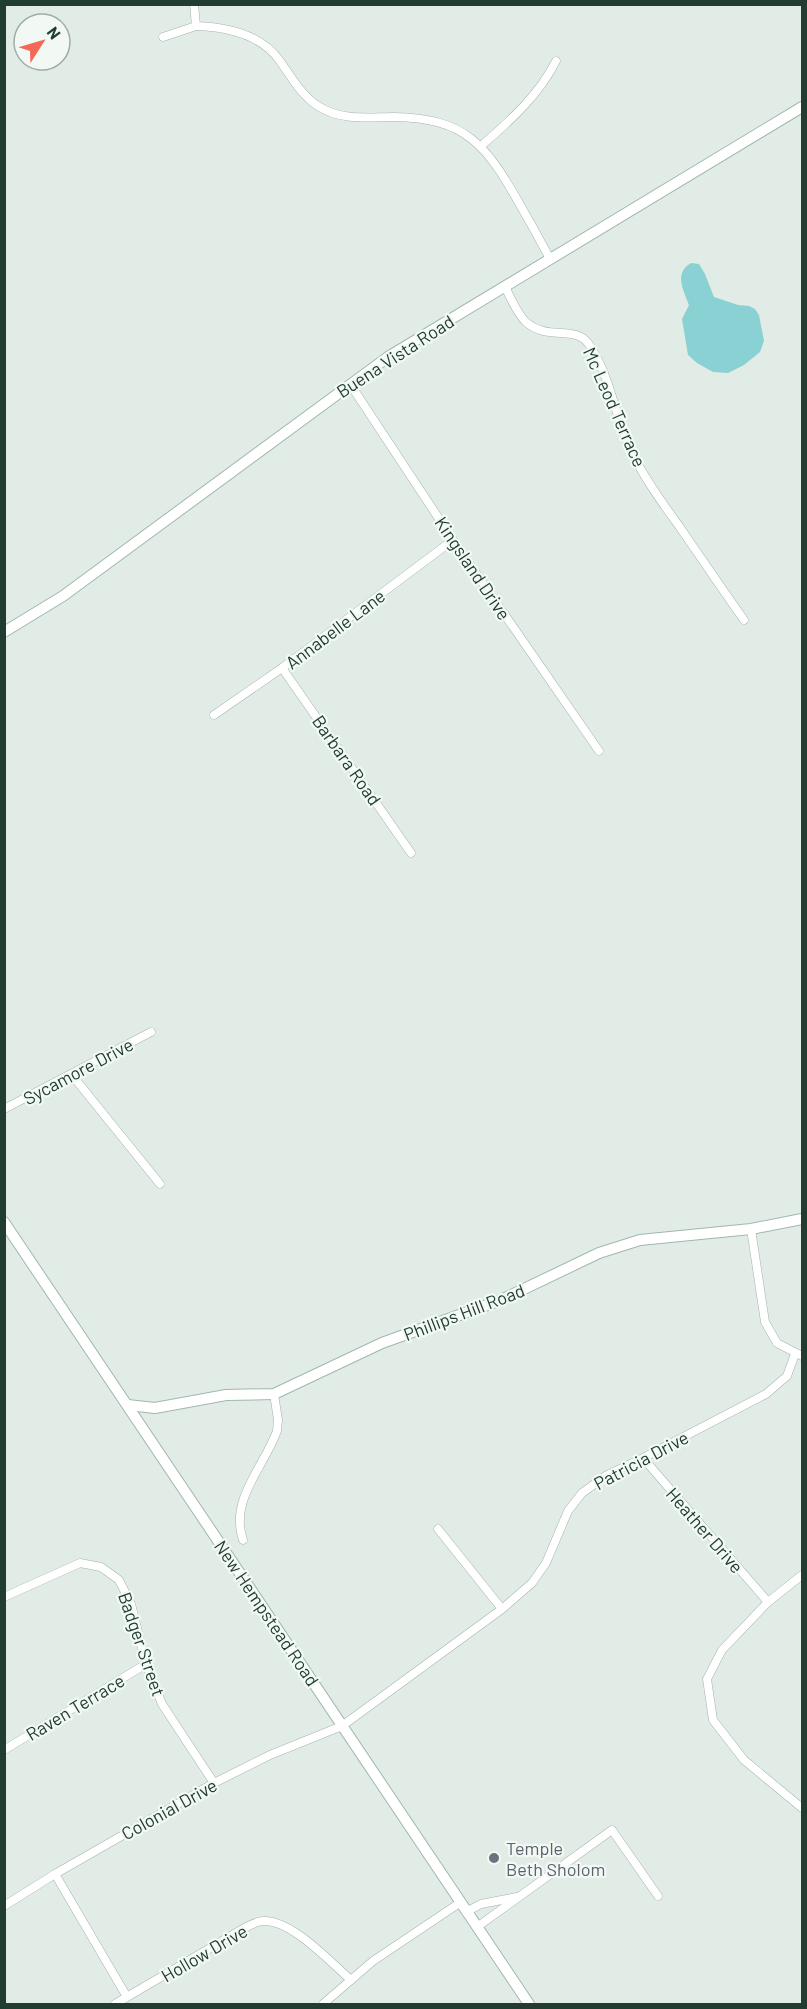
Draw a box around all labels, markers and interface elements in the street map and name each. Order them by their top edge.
north arrow [12,12,72,72]
text: N [44,23,65,43]
street label: Buena Vista Road [332,310,458,402]
street label: Mc Leod Terrace [579,344,651,470]
street label: Kingsland Drive [430,512,516,624]
street label: Annabelle Lane [281,584,389,674]
street label: Barbara Road [308,711,386,809]
street label: Sycamore Drive [19,1033,137,1109]
street label: Phillips Hill Road [400,1279,528,1345]
street label: Patricia Drive [590,1426,692,1494]
street label: Heather Drive [662,1483,748,1577]
street label: New Hempstead Road [210,1536,324,1690]
street label: Badger Street [114,1589,170,1699]
street label: Raven Terrace [22,1669,128,1745]
street label: Colonial Drive [117,1774,221,1844]
place label: Temple Beth Sholom [506,1837,605,1880]
marker: Temple Beth Sholom [487,1851,501,1865]
street label: Hollow Drive [157,1919,251,1987]

